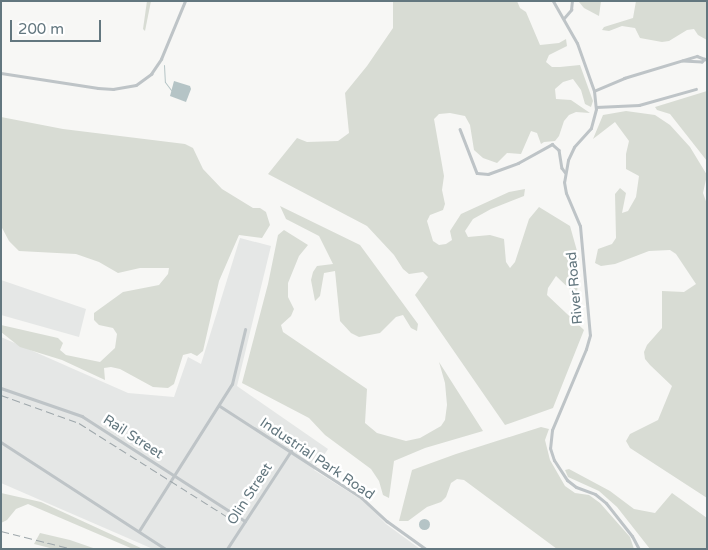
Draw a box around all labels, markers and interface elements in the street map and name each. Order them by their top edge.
scale bar [12,10,104,42]
text: 200 m [18,20,64,38]
street label: River Road [563,251,587,325]
street label: Rail Street [100,411,166,463]
street label: Industrial Park Road [257,414,377,504]
street label: Olin Street [224,460,276,528]

